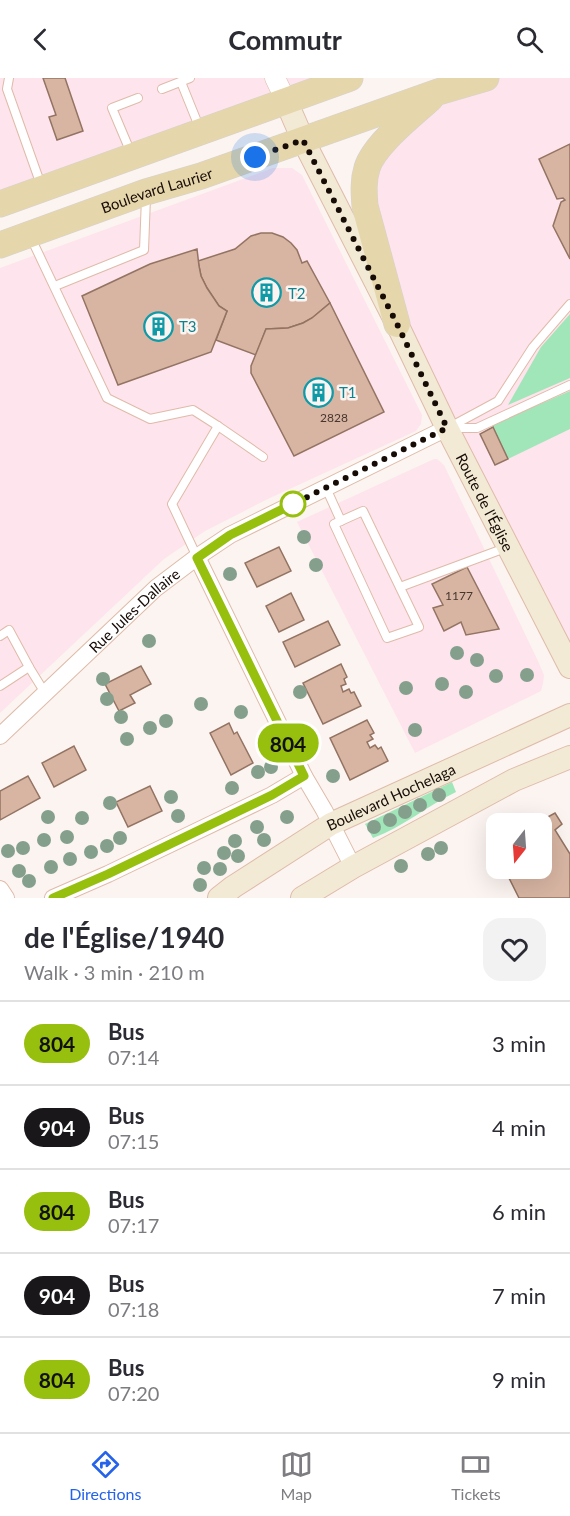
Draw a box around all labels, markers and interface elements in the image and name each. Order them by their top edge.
icon: back [24,23,57,56]
text: Commutr [228,23,342,56]
icon: search [513,23,546,56]
your location [240,142,270,172]
street label: Boulevard Laurier [98,163,215,217]
building icon: T2 [251,277,283,309]
place label: T2 [288,284,306,302]
building icon: T3 [142,310,174,342]
place label: T3 [179,317,197,335]
building icon: T1 [302,376,334,408]
place label: T1 [339,383,357,401]
house number: 2828 [320,410,348,425]
street label: Route de l'Église [453,450,518,554]
unlabelled marker [280,491,306,517]
street label: Rue Jules-Dallaire [85,564,183,656]
house number: 1177 [445,588,473,603]
line badge: 804 [254,724,322,762]
text: 804 [270,731,306,756]
street label: Boulevard Hochelaga [323,760,458,834]
north arrow [486,813,552,879]
map controls [486,813,552,879]
button: heart [483,918,546,981]
text: de l'Église/1940 [24,920,224,954]
text: Walk · 3 min · 210 m [24,960,205,984]
text: Bus [108,1018,144,1045]
text: 3 min [492,1030,546,1057]
text: 804 [39,1031,75,1056]
text: 07:14 [108,1045,159,1069]
text: Bus [108,1102,144,1129]
text: 4 min [492,1114,546,1141]
text: 904 [39,1115,75,1140]
text: 07:15 [108,1129,159,1153]
text: Bus [108,1186,144,1213]
text: 6 min [492,1198,546,1225]
text: 804 [39,1199,75,1224]
text: 07:17 [108,1213,159,1237]
text: Bus [108,1270,144,1297]
text: 7 min [492,1282,546,1309]
text: 904 [39,1283,75,1308]
text: 07:18 [108,1297,159,1321]
text: Bus [108,1354,144,1381]
text: 9 min [492,1366,546,1393]
text: 804 [39,1367,75,1392]
text: 07:20 [108,1381,159,1405]
tab: Directions [69,1448,141,1503]
tab: Map [280,1448,313,1503]
tab: Tickets [451,1448,501,1503]

